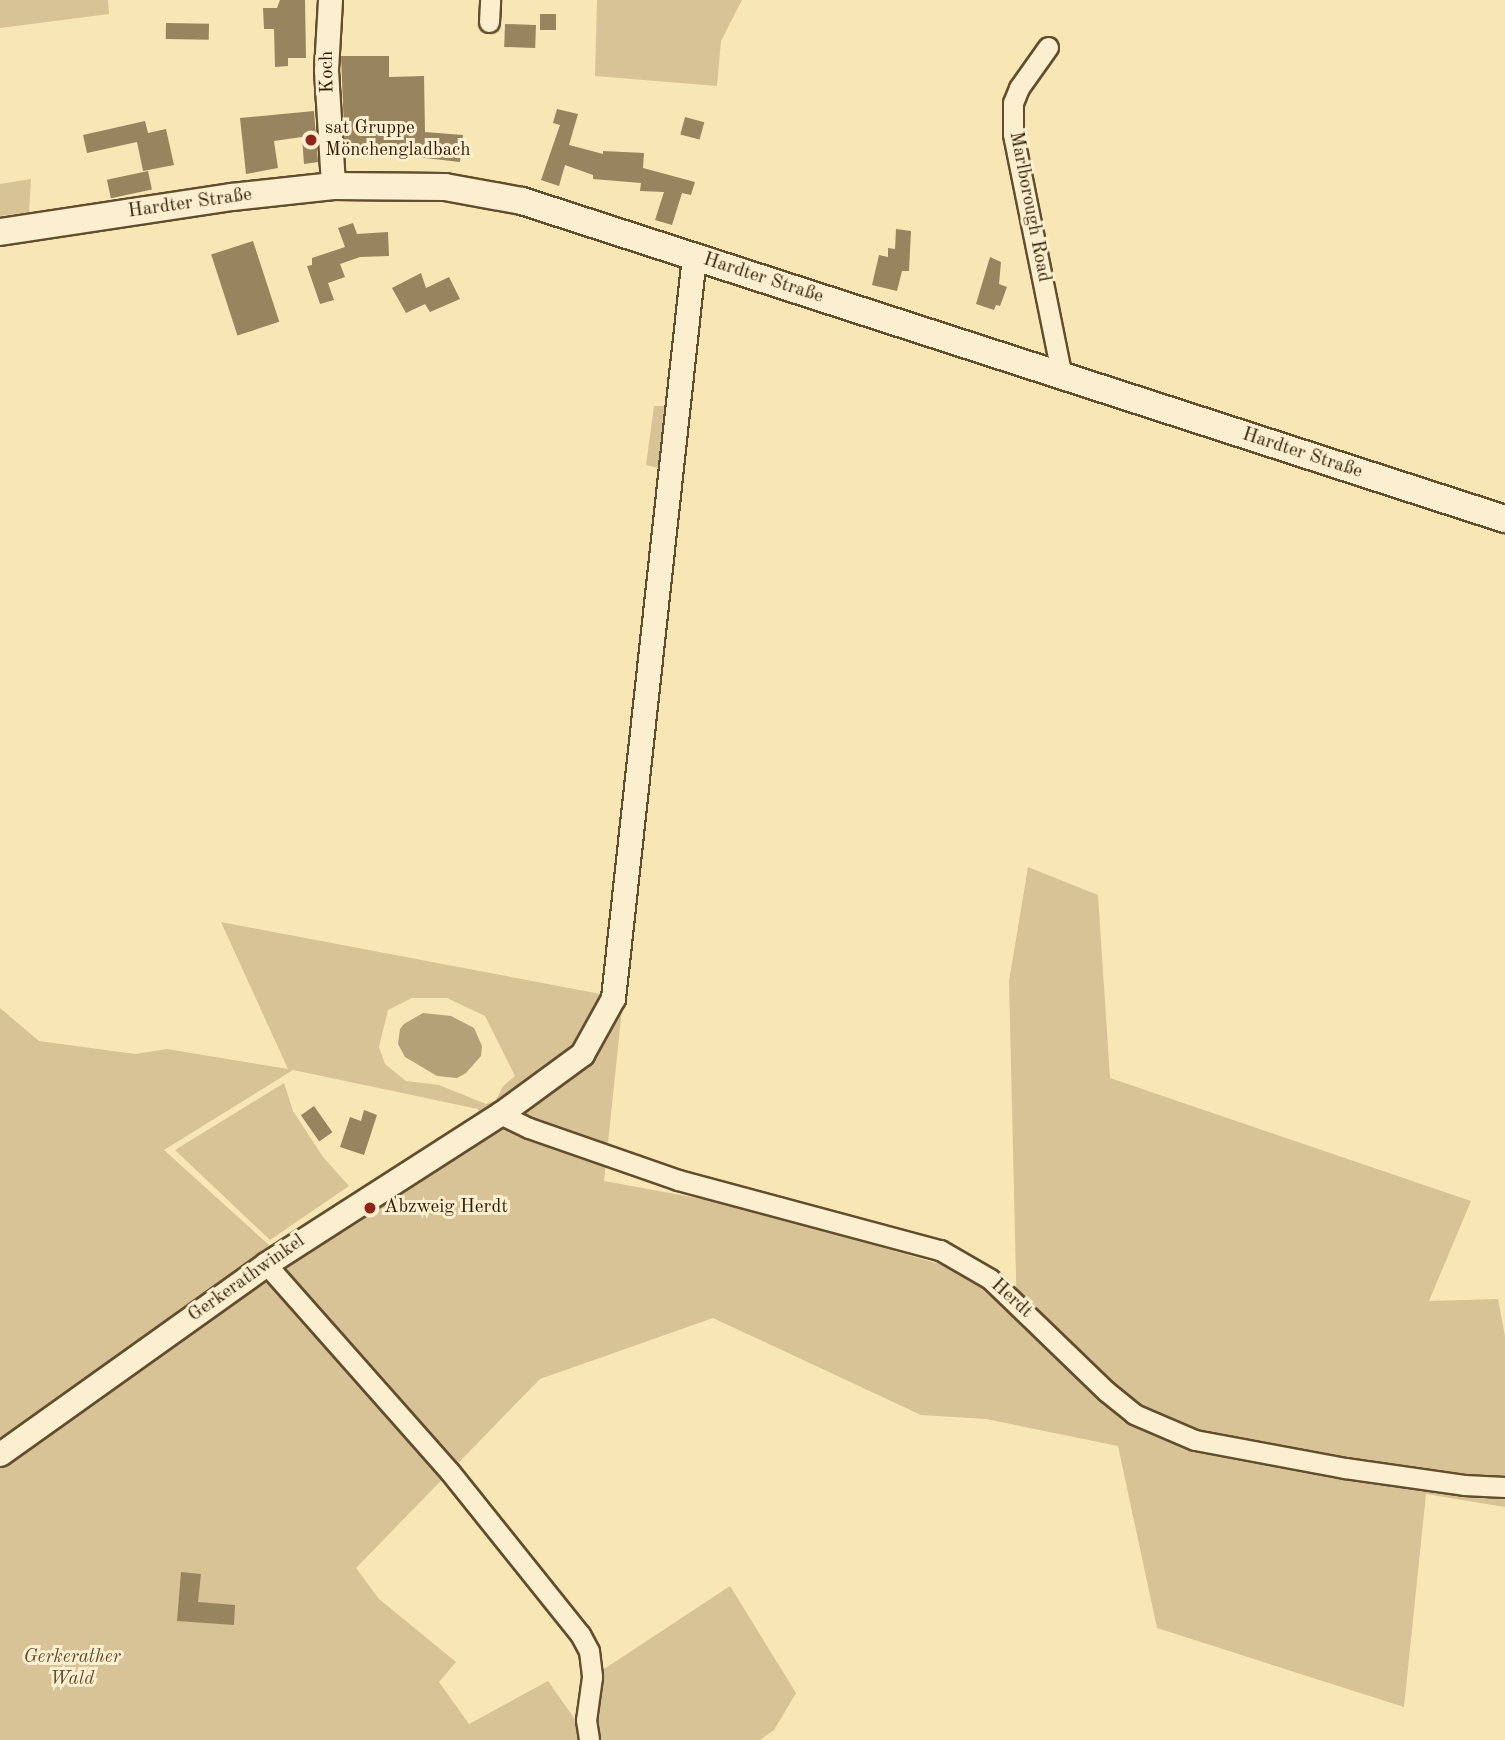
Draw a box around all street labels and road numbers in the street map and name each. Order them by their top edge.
street label: Koch [316,51,340,93]
street label: Marlborough Road [1003,130,1055,284]
street label: Hardter Straße [127,184,253,224]
street label: Hardter Straße [700,249,826,309]
street label: Hardter Straße [1239,424,1365,484]
street label: Gerkerathwinkel [184,1230,310,1328]
street label: Herdt [986,1274,1036,1324]

